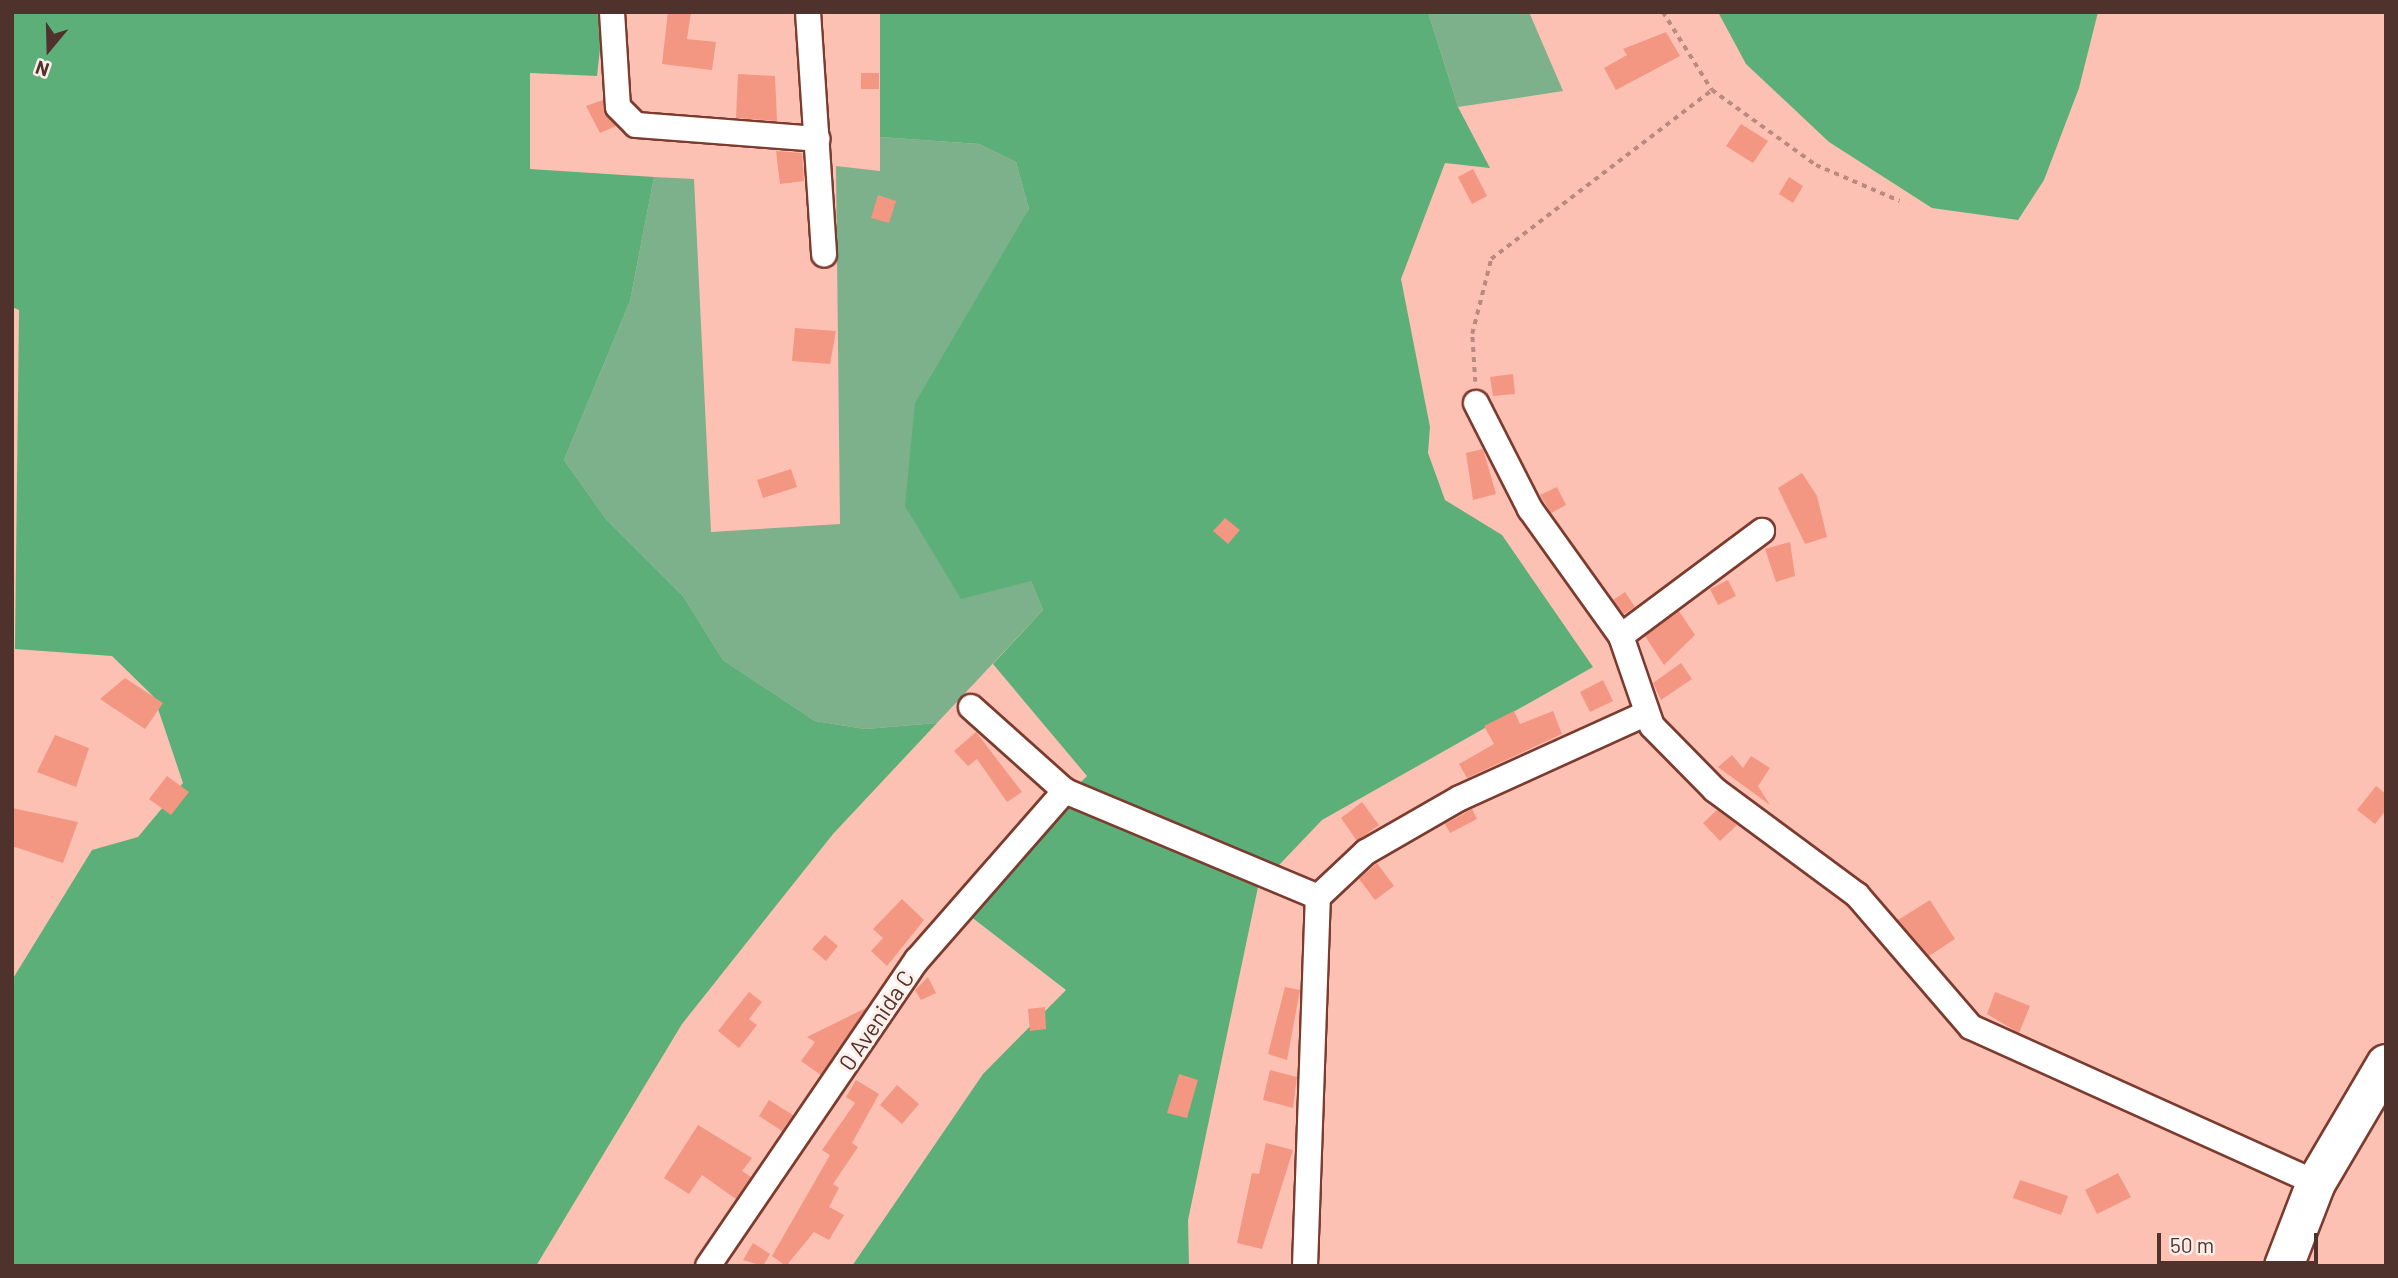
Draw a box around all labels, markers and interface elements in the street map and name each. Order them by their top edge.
north arrow [14,14,84,84]
text: N [32,56,52,82]
street label: 0 Avenida C [832,965,920,1075]
scale bar [2160,1218,2321,1262]
text: 50 m [2170,1232,2214,1257]

